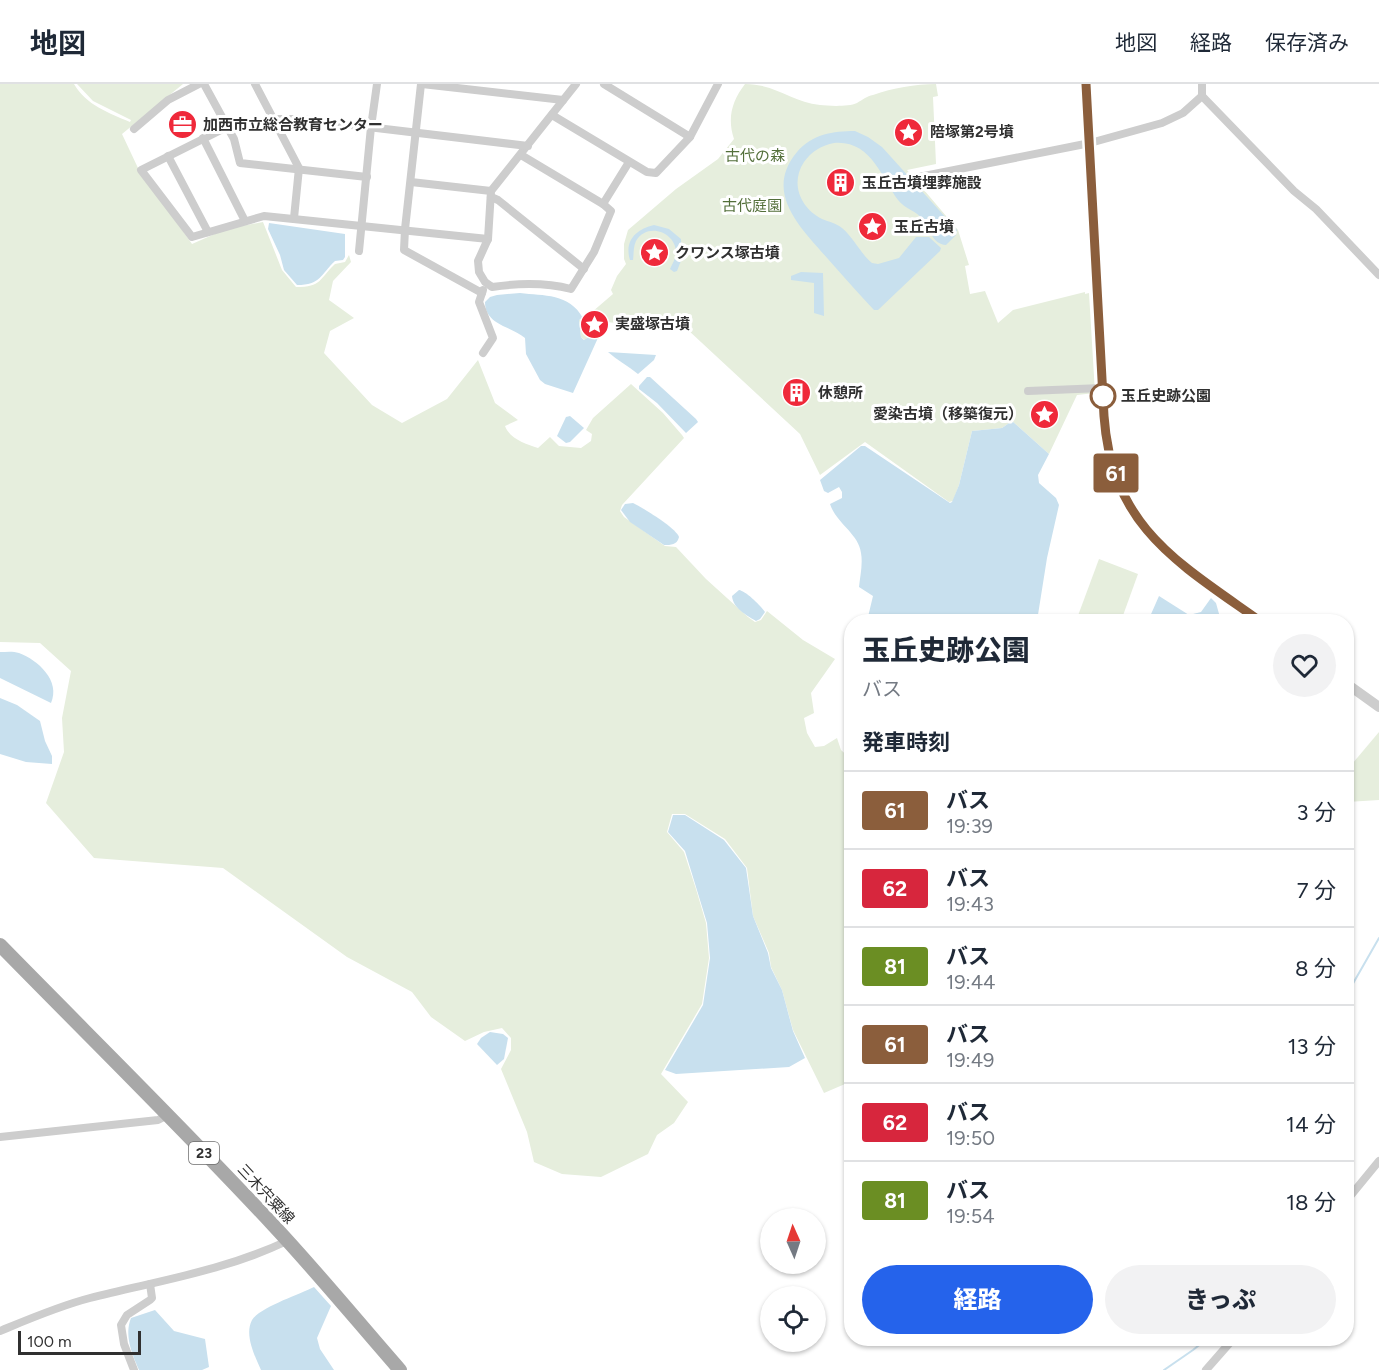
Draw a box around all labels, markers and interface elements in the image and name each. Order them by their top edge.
text: 地図 [30,26,86,60]
text: 地図 [1115,30,1157,55]
text: 経路 [1190,30,1232,55]
text: 保存済み [1265,30,1349,55]
office icon: 加西市立総合教育センター [166,109,198,141]
place label: 加西市立総合教育センター [203,116,383,134]
place icon: 陪塚第2号墳 [893,116,925,148]
place label: 陪塚第2号墳 [930,123,1014,141]
park label: 古代の森 [725,147,785,165]
building icon: 玉丘古墳埋葬施設 [825,167,857,199]
place label: 玉丘古墳埋葬施設 [862,174,982,192]
park label: 古代庭園 [722,197,782,215]
place icon: 玉丘古墳 [857,211,889,243]
place label: 玉丘古墳 [894,218,954,236]
place icon: クワンス塚古墳 [638,237,670,269]
place label: クワンス塚古墳 [675,244,780,262]
place icon: 実盛塚古墳 [578,308,610,340]
place label: 実盛塚古墳 [615,315,690,333]
building icon: 休憩所 [781,377,813,409]
marker: 玉丘史跡公園 [1090,383,1116,409]
place label: 休憩所 [818,384,863,402]
place label: 玉丘史跡公園 [1121,387,1211,405]
place icon: 愛染古墳（移築復元） [1028,398,1060,430]
place label: 愛染古墳（移築復元） [873,405,1023,423]
line badge: 61 [1089,454,1143,492]
text: 61 [1105,461,1127,486]
text: 玉丘史跡公園 [862,633,1030,667]
button: heart [1273,634,1336,697]
text: バス [862,677,902,701]
text: 発車時刻 [862,729,950,756]
text: バス [946,787,990,814]
text: 61 [884,798,906,823]
text: 3 分 [1297,799,1336,826]
text: 19:39 [946,814,993,838]
text: バス [946,865,990,892]
text: 62 [883,876,907,901]
text: 7 分 [1297,877,1336,904]
text: 19:43 [946,892,994,916]
text: バス [946,943,990,970]
text: 81 [884,954,906,979]
text: 8 分 [1295,955,1336,982]
text: 19:44 [946,970,995,994]
text: バス [946,1021,990,1048]
text: 61 [884,1032,906,1057]
text: 13 分 [1288,1033,1336,1060]
text: 19:49 [946,1048,994,1072]
text: バス [946,1099,990,1126]
text: 62 [883,1110,907,1135]
text: 14 分 [1286,1111,1336,1138]
text: 19:50 [946,1126,995,1150]
road number: 23 [189,1142,219,1164]
street label: 三木宍粟線 [234,1160,298,1228]
text: バス [946,1177,990,1204]
text: 81 [884,1188,906,1213]
text: 18 分 [1286,1189,1336,1216]
text: 19:54 [946,1204,995,1228]
north arrow [760,1208,826,1274]
map controls [760,1208,826,1352]
button: 経路 [862,1265,1093,1334]
button: きっぷ [1105,1265,1336,1334]
button: locate [760,1286,826,1352]
scale bar [18,1328,141,1356]
text: 100 m [27,1332,72,1351]

